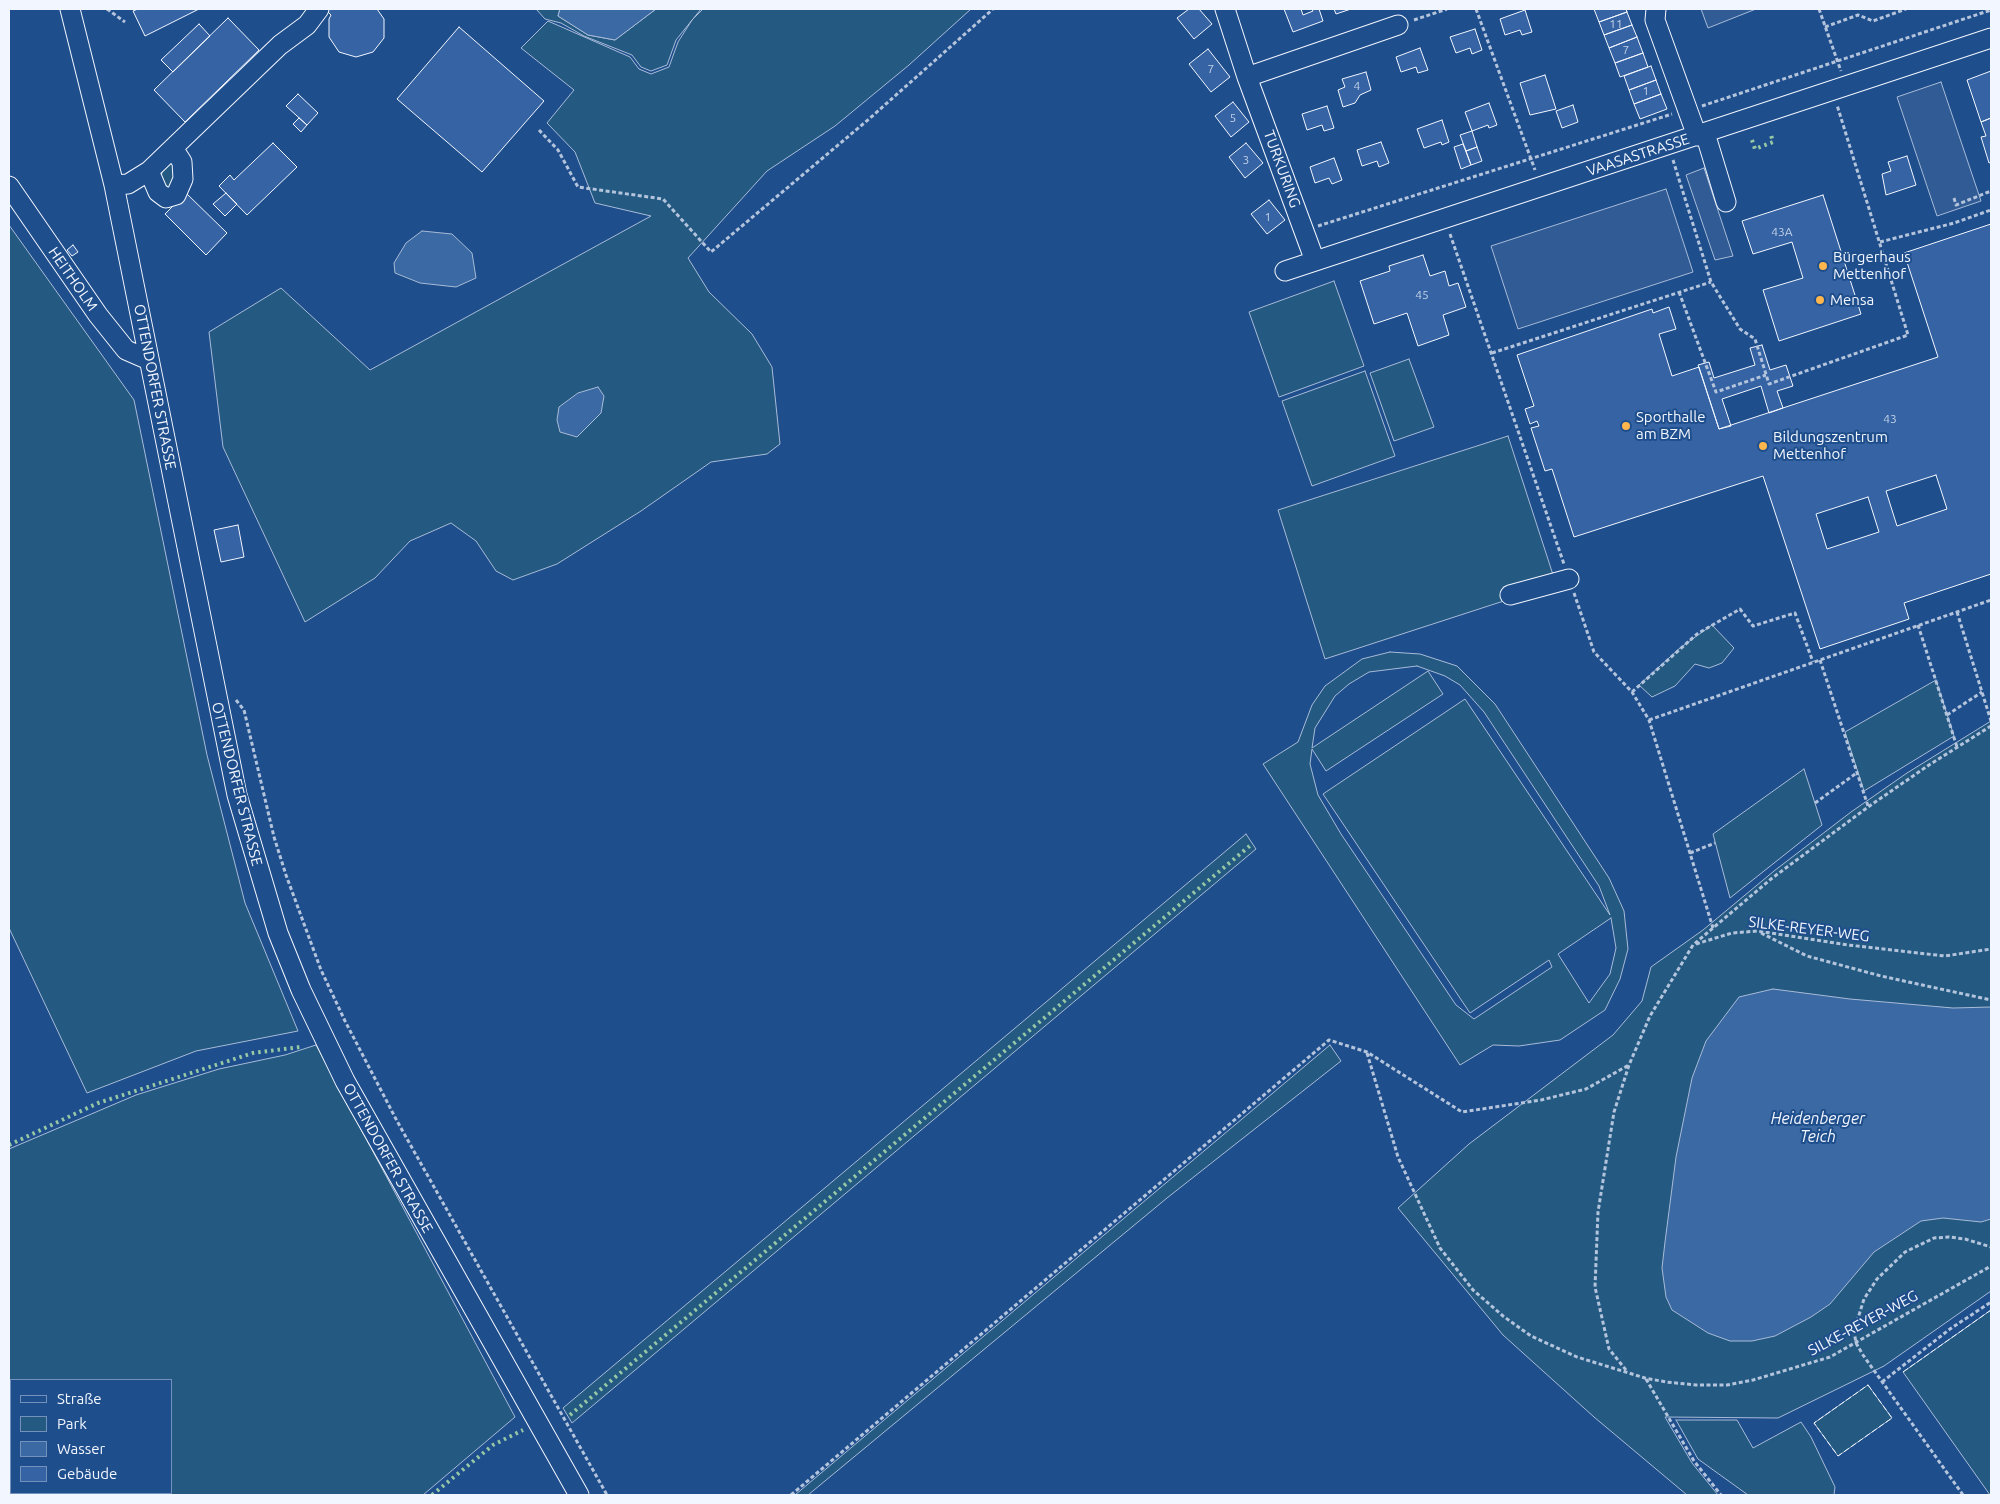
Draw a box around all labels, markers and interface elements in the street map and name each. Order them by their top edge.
house number: 11 [1609,17,1623,31]
house number: 7 [1623,43,1629,57]
house number: 7 [1208,62,1214,76]
house number: 4 [1354,79,1360,93]
house number: 1 [1643,84,1649,98]
house number: 5 [1230,111,1236,125]
street label: TURKURING [1260,128,1304,210]
street label: VAASASTRASSE [1584,130,1692,180]
house number: 3 [1243,153,1249,167]
house number: 1 [1265,210,1271,224]
house number: 43A [1771,225,1793,239]
street label: HEITHOLM [44,244,102,314]
place label: Bürgerhaus Mettenhof [1833,248,1911,283]
marker: Bürgerhaus Mettenhof [1817,260,1829,272]
house number: 45 [1415,288,1429,302]
place label: Mensa [1830,291,1874,309]
marker: Mensa [1814,294,1826,306]
street label: OTTENDORFER STRASSE [130,303,180,471]
place label: Sporthalle am BZM [1636,408,1705,443]
house number: 43 [1883,412,1897,426]
marker: Sporthalle am BZM [1620,420,1632,432]
place label: Bildungszentrum Mettenhof [1773,428,1888,463]
marker: Bildungszentrum Mettenhof [1757,440,1769,452]
street label: OTTENDORFER STRASSE [208,700,266,868]
street label: SILKE-REYER-WEG [1747,913,1871,945]
street label: OTTENDORFER STRASSE [339,1080,437,1236]
water label: Heidenberger Teich [1771,1109,1865,1147]
street label: SILKE-REYER-WEG [1805,1286,1921,1360]
legend [10,1379,172,1494]
text: Straße [57,1390,101,1407]
text: Park [57,1415,87,1432]
text: Wasser [57,1440,105,1457]
text: Gebäude [57,1465,117,1482]

